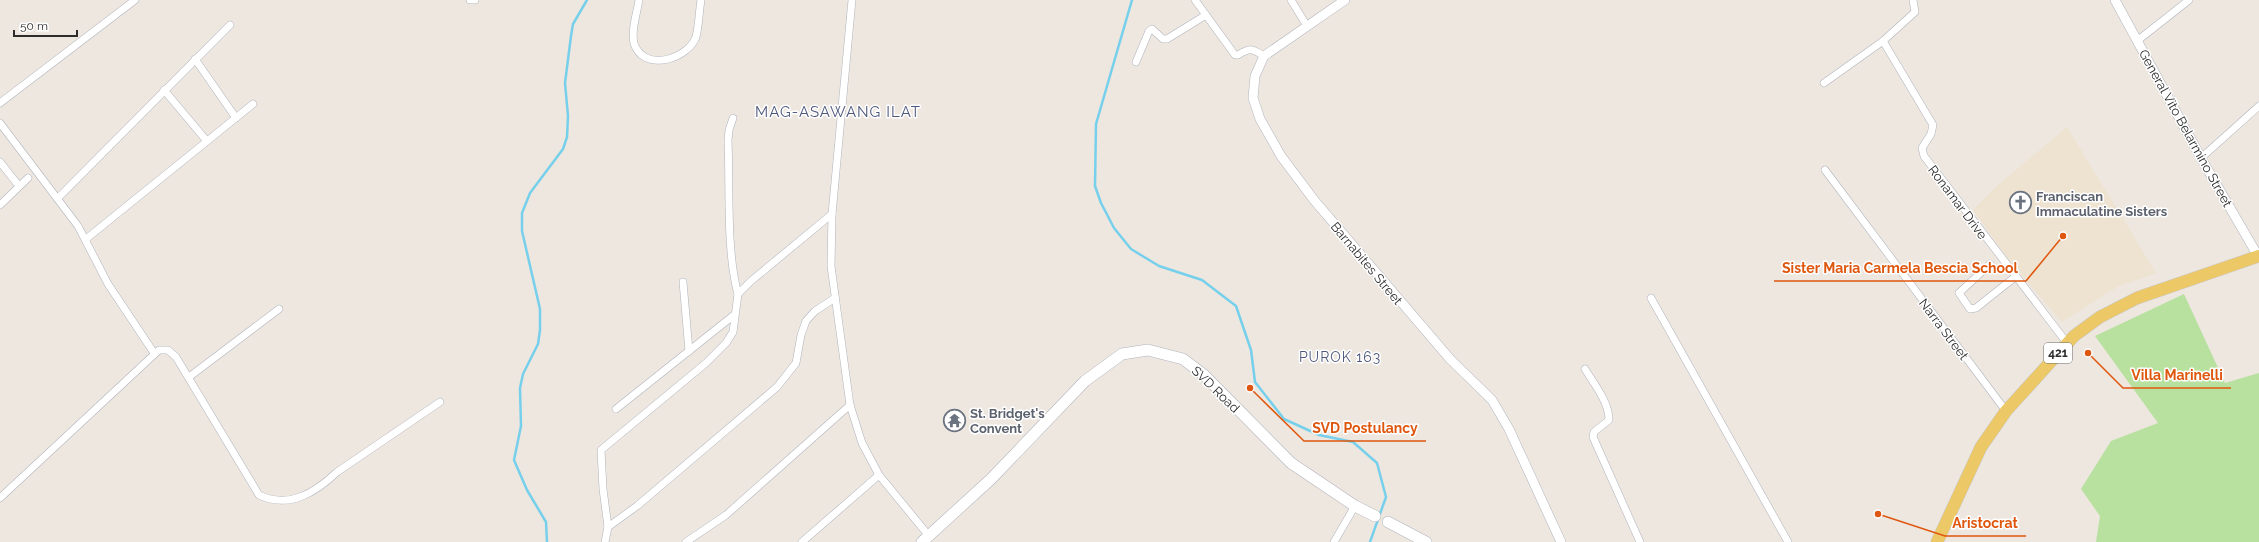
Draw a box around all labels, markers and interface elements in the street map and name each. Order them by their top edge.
scale bar [14,12,77,38]
text: 50 m [20,19,48,33]
street label: General Vito Belarmino Street [2136,47,2235,210]
district label: MAG-ASAWANG ILAT [755,103,921,121]
street label: Ronamar Drive [1925,163,1990,242]
place label: Franciscan Immaculatine Sisters [2036,189,2168,219]
church icon: Franciscan Immaculatine Sisters [2008,190,2034,216]
street label: Barnabites Street [1328,219,1406,308]
callout: Sister Maria Carmela Bescia School [1774,255,2026,281]
text: Sister Maria Carmela Bescia School [1782,260,2019,276]
street label: Narra Street [1916,296,1972,363]
road number: 421 [2044,343,2072,363]
district label: PUROK 163 [1299,349,1381,365]
callout: Villa Marinelli [2123,362,2231,388]
street label: SVD Road [1189,363,1243,416]
text: Villa Marinelli [2131,367,2223,383]
place label: St. Bridget's Convent [970,406,1045,436]
temple icon: St. Bridget's Convent [941,407,967,433]
callout: SVD Postulancy [1304,415,1426,441]
text: SVD Postulancy [1312,420,1418,436]
callout: Aristocrat [1945,510,2026,536]
text: Aristocrat [1952,515,2018,531]

